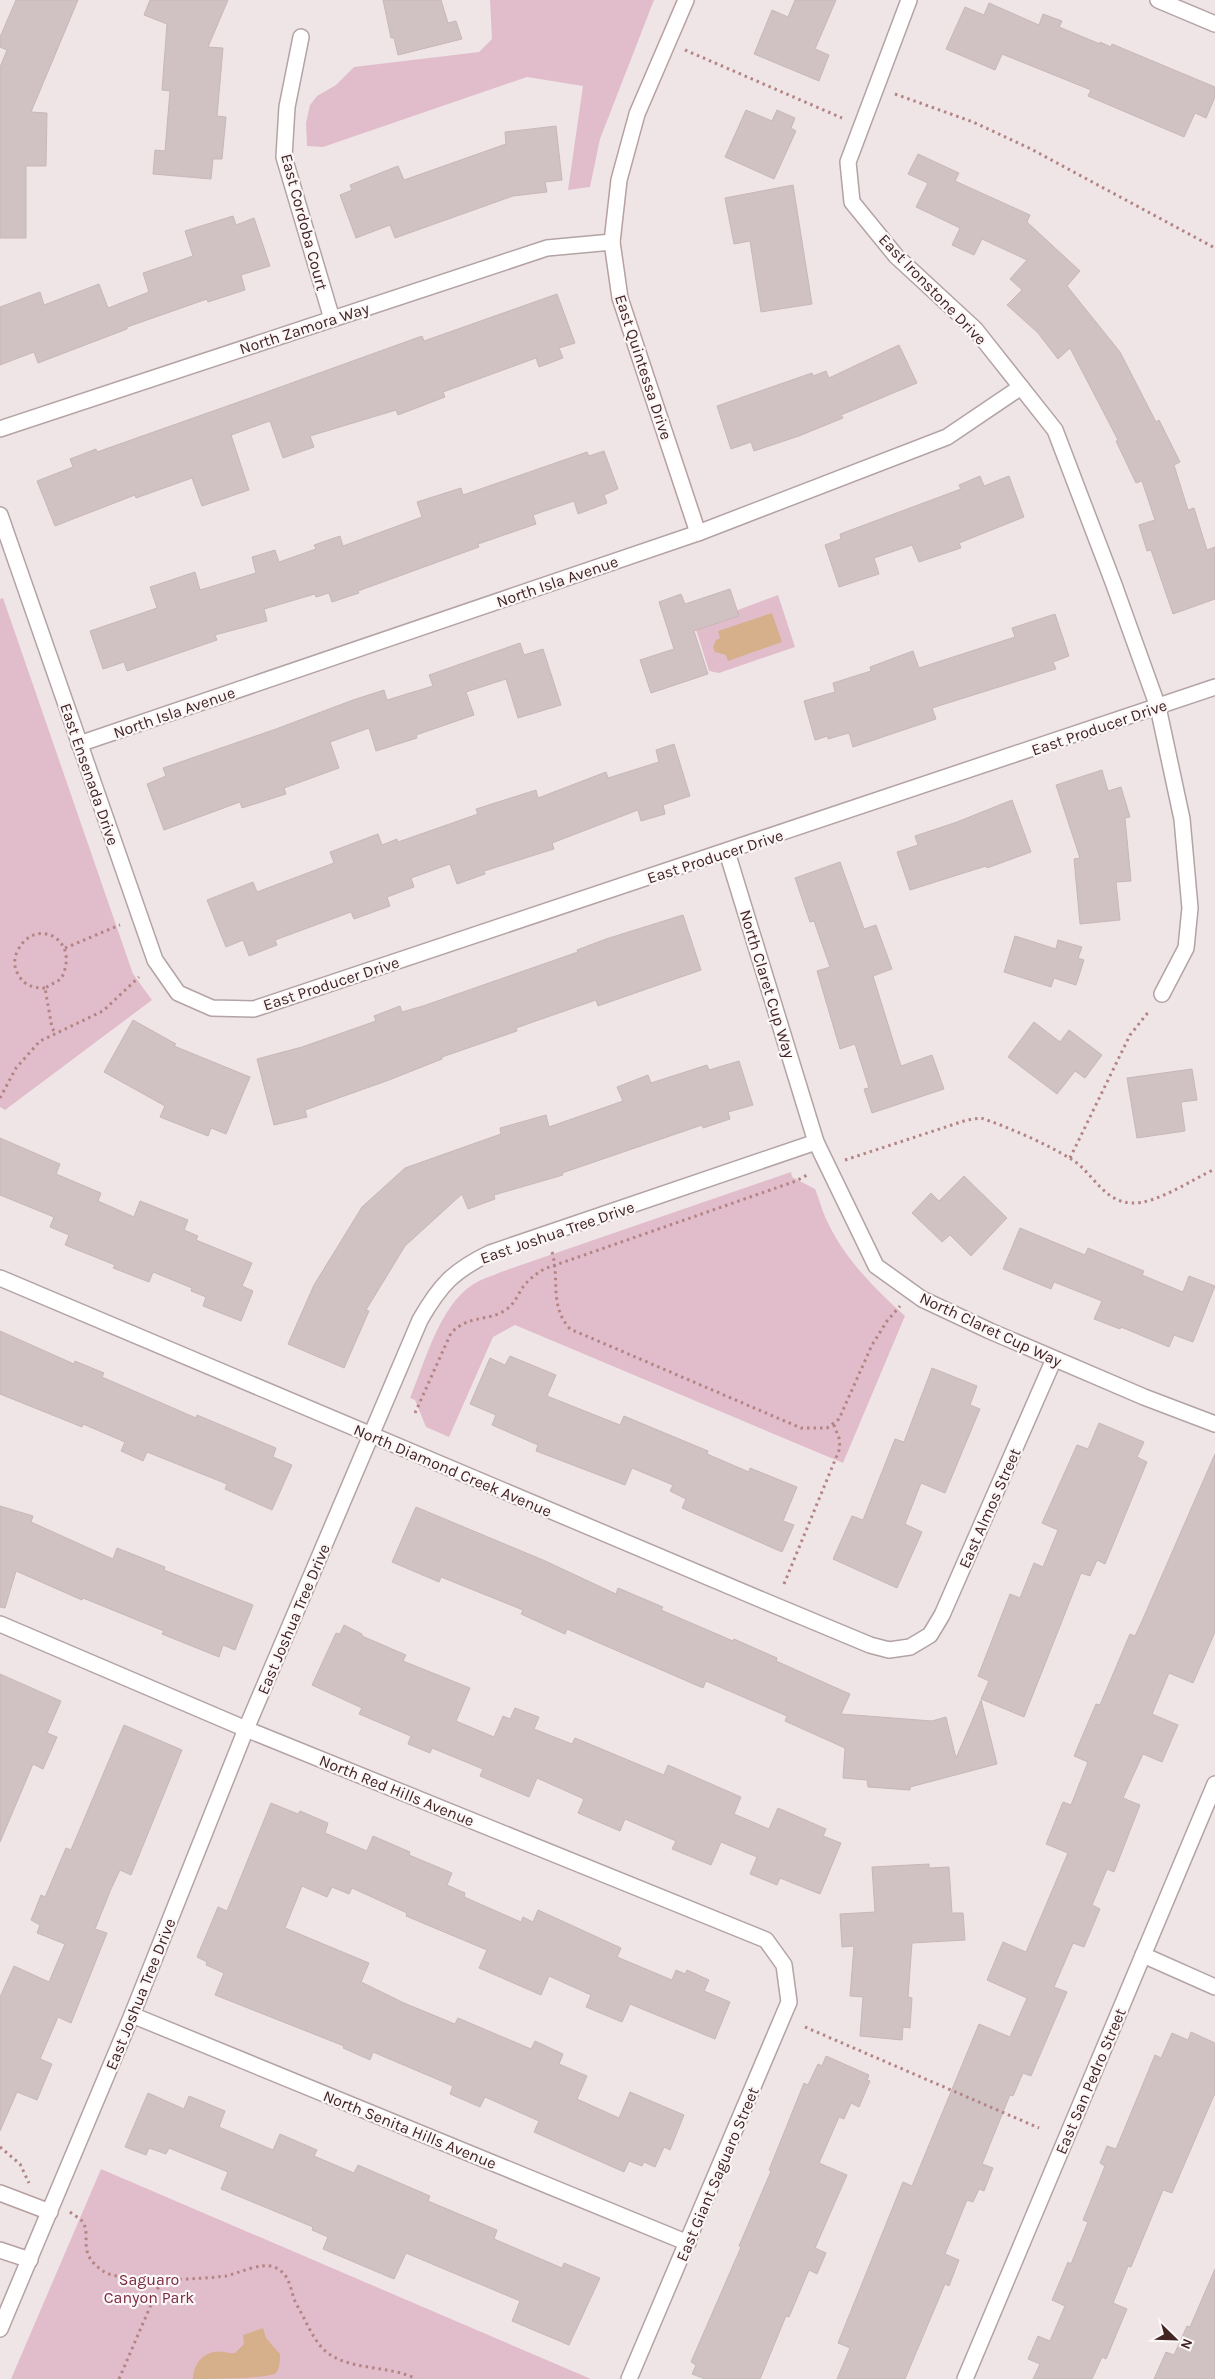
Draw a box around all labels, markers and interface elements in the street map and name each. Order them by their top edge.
street label: East Cordoba Court [277,152,332,293]
street label: East Ironstone Drive [875,230,990,349]
street label: East Quintessa Drive [611,292,676,442]
street label: North Zamora Way [237,298,372,358]
street label: North Isla Avenue [494,552,621,611]
street label: North Isla Avenue [111,683,238,742]
street label: East Producer Drive [1029,695,1169,760]
street label: East Ensenada Drive [56,701,123,848]
street label: East Producer Drive [645,826,786,887]
street label: North Claret Cup Way [736,907,799,1061]
street label: East Producer Drive [261,953,402,1014]
street label: East Joshua Tree Drive [478,1197,637,1268]
street label: North Claret Cup Way [917,1288,1065,1371]
street label: North Diamond Creek Avenue [351,1420,555,1521]
street label: East Almos Street [954,1445,1024,1571]
street label: East Joshua Tree Drive [253,1541,334,1697]
street label: North Red Hills Avenue [317,1751,477,1830]
street label: East Joshua Tree Drive [101,1916,180,2073]
street label: East San Pedro Street [1051,2005,1130,2157]
street label: East Giant Saguaro Street [672,2084,763,2264]
street label: North Senita Hills Avenue [320,2086,499,2173]
park label: Saguaro Canyon Park [104,2270,194,2307]
north arrow [1150,2314,1200,2364]
text: N [1177,2336,1196,2352]

